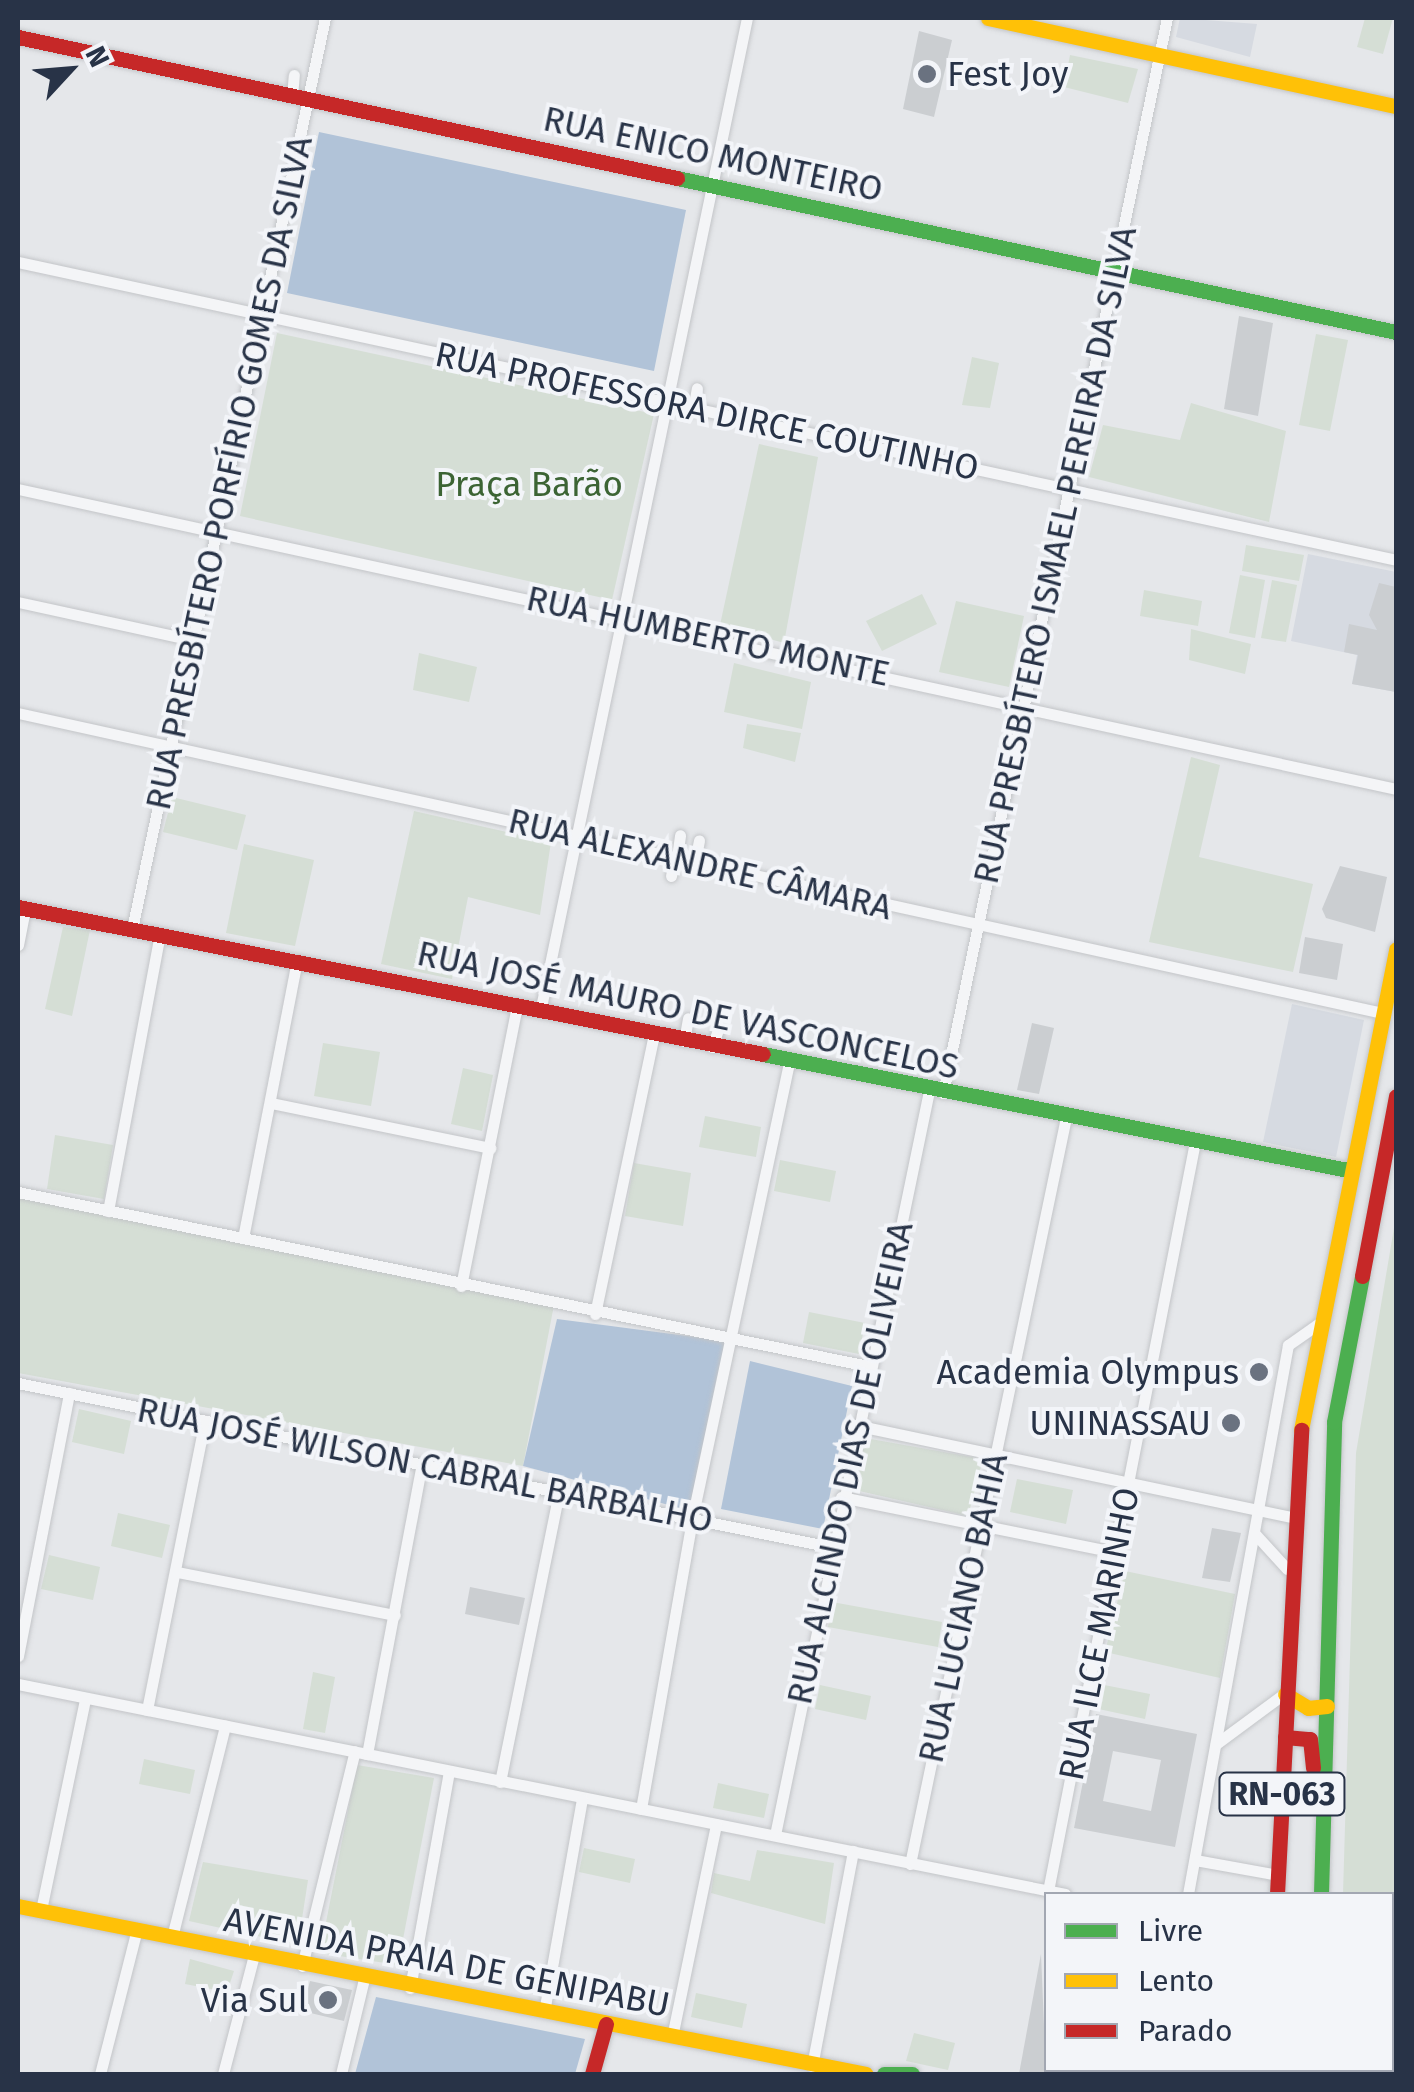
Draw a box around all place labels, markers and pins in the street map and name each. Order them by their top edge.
place label: Fest Joy [947,53,1068,95]
marker: Fest Joy [916,63,938,85]
place label: Academia Olympus [936,1351,1239,1393]
marker: Academia Olympus [1248,1361,1270,1383]
place label: UNINASSAU [1029,1402,1211,1444]
marker: UNINASSAU [1220,1412,1242,1434]
place label: Via Sul [201,1979,308,2021]
marker: Via Sul [317,1989,339,2011]

